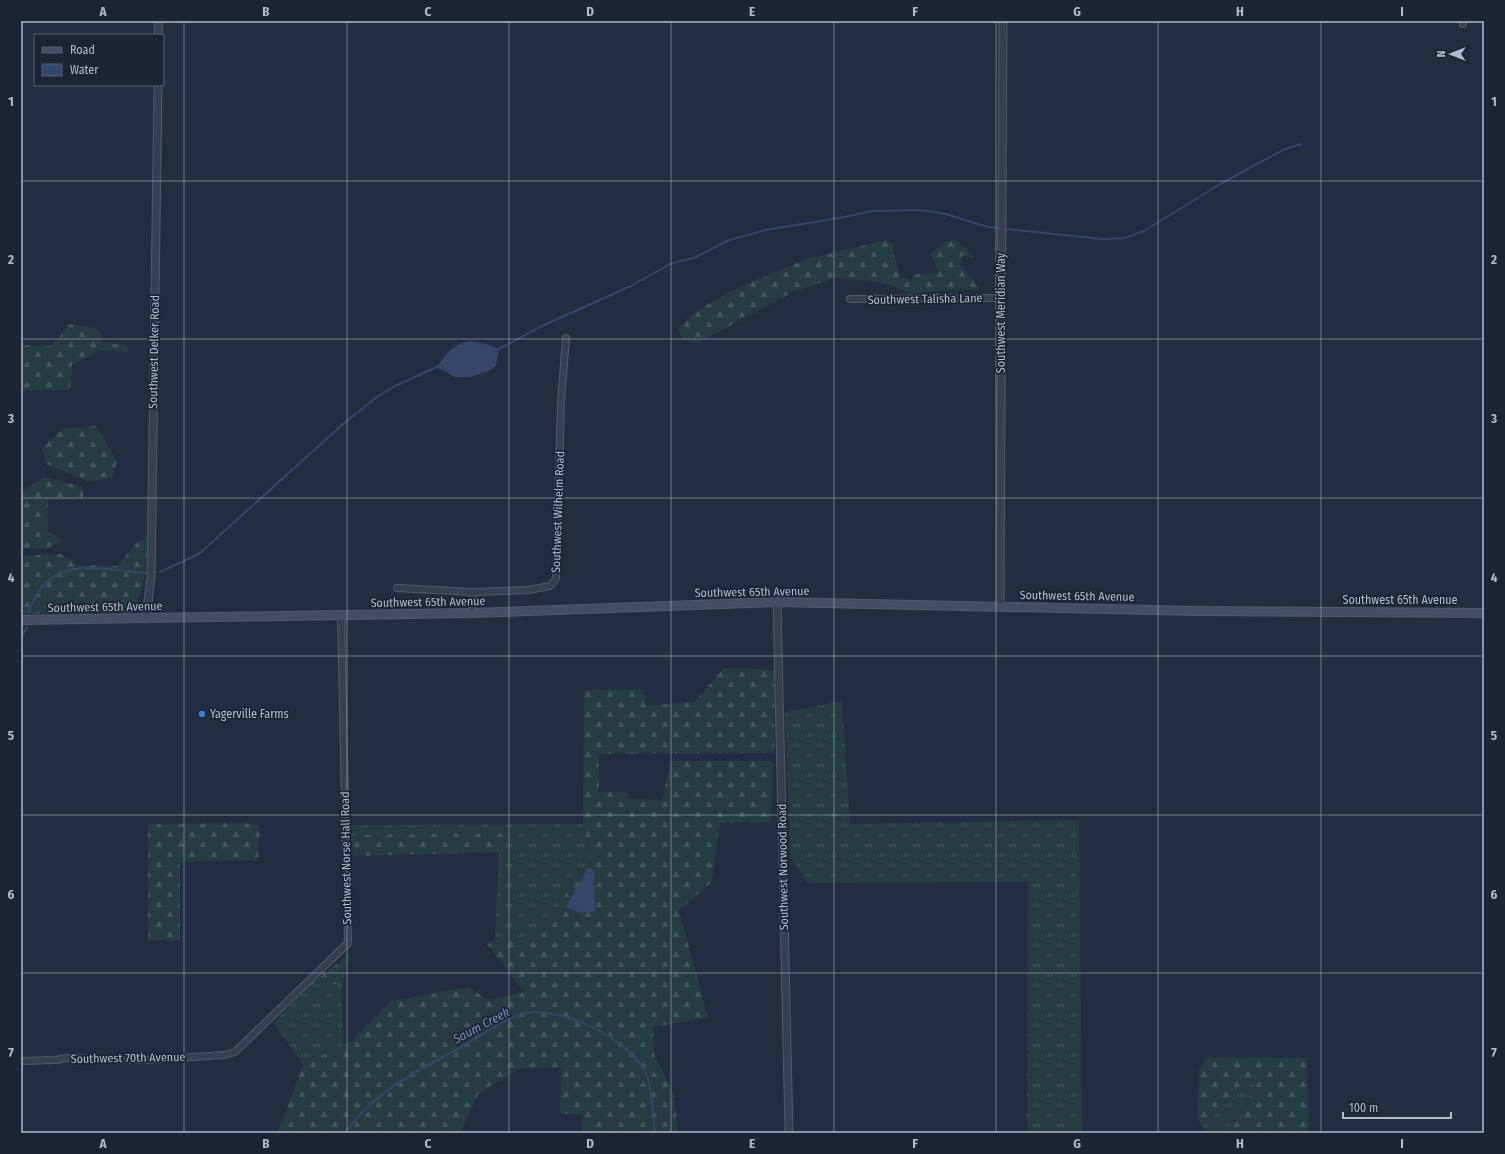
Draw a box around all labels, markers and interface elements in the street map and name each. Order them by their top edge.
text: A [98,4,107,19]
text: B [262,4,270,19]
text: C [425,4,432,19]
text: D [586,4,594,19]
text: E [749,4,755,19]
text: F [912,4,918,19]
text: G [1073,4,1081,19]
text: H [1236,4,1244,19]
text: I [1400,4,1404,19]
legend [34,34,164,86]
north arrow [1431,34,1471,74]
text: Road [70,43,95,57]
text: N [1435,51,1448,57]
text: Water [70,63,99,77]
text: 1 [8,94,14,109]
text: 1 [1491,94,1497,109]
text: 2 [7,252,14,267]
street label: Southwest Meridian Way [994,252,1008,373]
text: 2 [1490,252,1497,267]
street label: Southwest Talisha Lane [867,291,983,307]
street label: Southwest Delker Road [146,295,162,409]
text: 3 [7,411,14,426]
text: 3 [1490,411,1497,426]
street label: Southwest Wilhelm Road [549,451,567,573]
text: 4 [8,570,15,585]
text: 4 [1491,570,1498,585]
street label: Southwest 65th Avenue [694,584,810,600]
street label: Southwest 65th Avenue [1019,588,1135,604]
street label: Southwest 65th Avenue [1343,593,1458,607]
street label: Southwest 65th Avenue [370,594,486,610]
street label: Southwest 65th Avenue [47,599,163,615]
place label: Yagerville Farms [210,707,289,721]
marker: Yagerville Farms [197,709,207,719]
text: 5 [8,728,14,743]
text: 5 [1491,728,1497,743]
street label: Southwest Norse Hall Road [338,791,354,925]
street label: Southwest Norwood Road [775,803,791,931]
text: 6 [8,887,15,902]
text: 6 [1491,887,1498,902]
water label: Saum Creek [449,1004,513,1047]
text: 7 [8,1045,14,1060]
text: 7 [1491,1045,1497,1060]
street label: Southwest 70th Avenue [71,1050,185,1066]
scale bar [1343,1094,1451,1120]
text: 100 m [1349,1101,1378,1115]
text: A [98,1136,107,1151]
text: B [262,1136,270,1151]
text: C [425,1136,432,1151]
text: D [586,1136,594,1151]
text: E [749,1136,755,1151]
text: F [912,1136,918,1151]
text: G [1073,1136,1081,1151]
text: H [1236,1136,1244,1151]
text: I [1400,1136,1404,1151]

